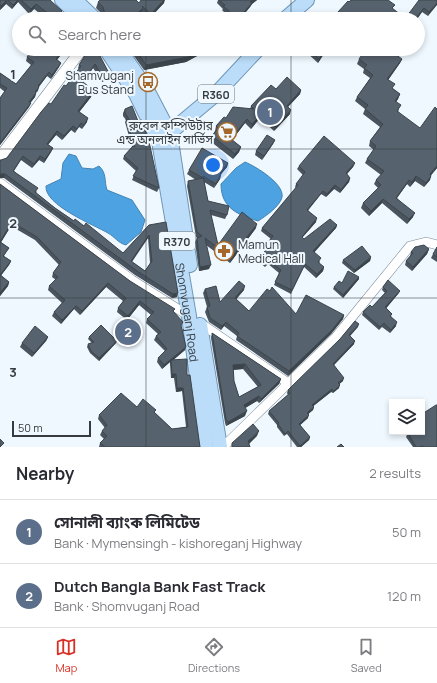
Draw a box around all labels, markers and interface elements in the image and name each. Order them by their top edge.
search box [12,12,425,56]
icon: search [26,23,48,45]
text: Search here [58,24,141,45]
text: 1 [10,65,16,83]
place label: Shamvuganj Bus Stand [66,67,134,98]
bus stop icon: Shamvuganj Bus Stand [137,71,159,93]
road number: R360 [198,85,234,103]
pin: 1 [257,97,283,127]
place label: রুবেল কম্পিউটার এন্ড অনলাইন সার্ভিস [117,117,214,148]
supermarket icon: রুবেল কম্পিউটার এন্ড অনলাইন সার্ভিস [216,121,238,143]
your location [203,155,223,175]
text: 2 [9,214,17,232]
road number: R370 [159,232,195,250]
place label: Mamun Medical Hall [238,236,304,267]
pharmacy icon: Mamun Medical Hall [213,240,235,262]
street label: Shomvuganj Road [172,261,203,363]
pin: 2 [115,317,141,347]
text: 3 [9,363,17,381]
map controls [389,399,425,435]
button: layers [389,399,425,435]
scale bar [12,419,91,438]
text: 50 m [18,420,43,435]
text: Nearby [16,462,74,485]
text: 2 results [369,464,421,482]
text: সোনালী ব্যাংক লিমিটেড [54,512,200,533]
text: 1 [26,523,32,541]
text: 50 m [392,523,421,541]
text: Bank · Mymensingh - kishoreganj Highway [54,534,302,552]
text: Dutch Bangla Bank Fast Track [54,576,265,597]
text: 2 [25,587,33,605]
text: 120 m [387,587,421,605]
text: Bank · Shomvuganj Road [54,597,200,615]
tab: Map [55,636,77,675]
tab: Directions [188,636,240,675]
tab: Saved [351,636,382,675]

